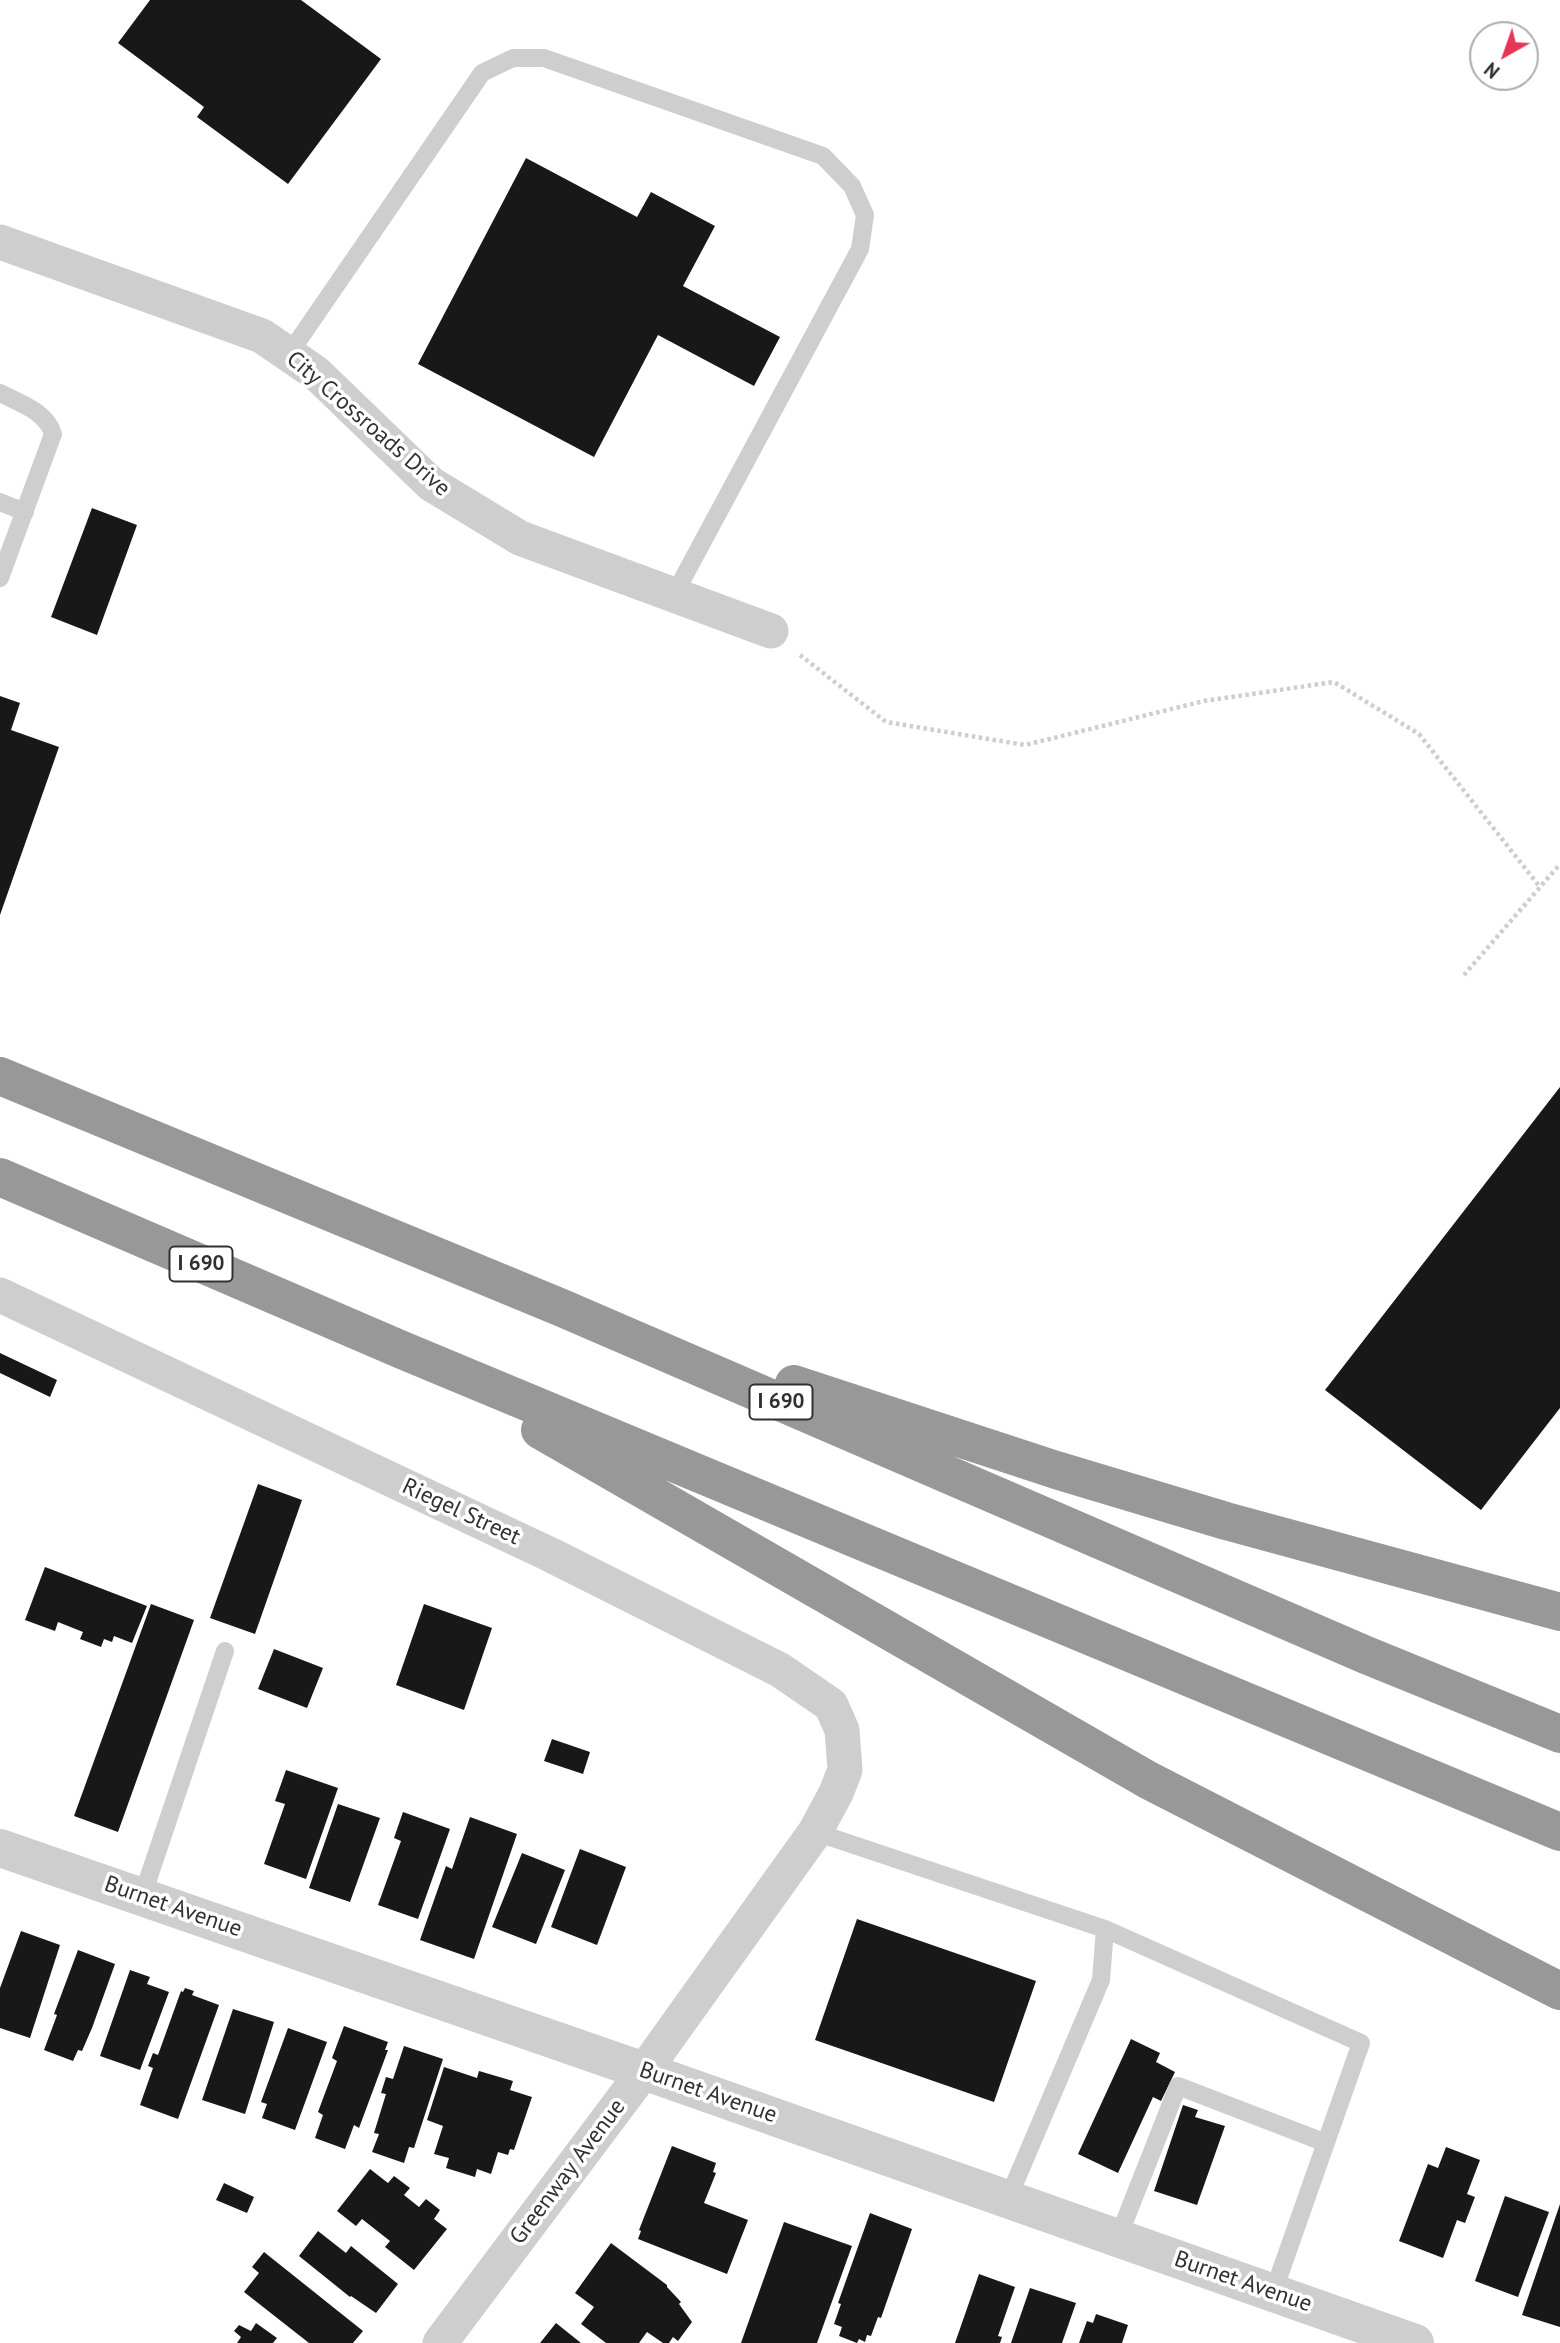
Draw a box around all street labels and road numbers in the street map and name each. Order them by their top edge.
street label: City Crossroads Drive [281,346,455,502]
road number: I 690 [170,1246,232,1282]
road number: I 690 [750,1384,812,1420]
street label: Riegel Street [398,1473,524,1551]
street label: Burnet Avenue [101,1871,245,1943]
street label: Burnet Avenue [636,2057,780,2129]
street label: Greenway Avenue [504,2094,632,2250]
street label: Burnet Avenue [1171,2246,1315,2318]

